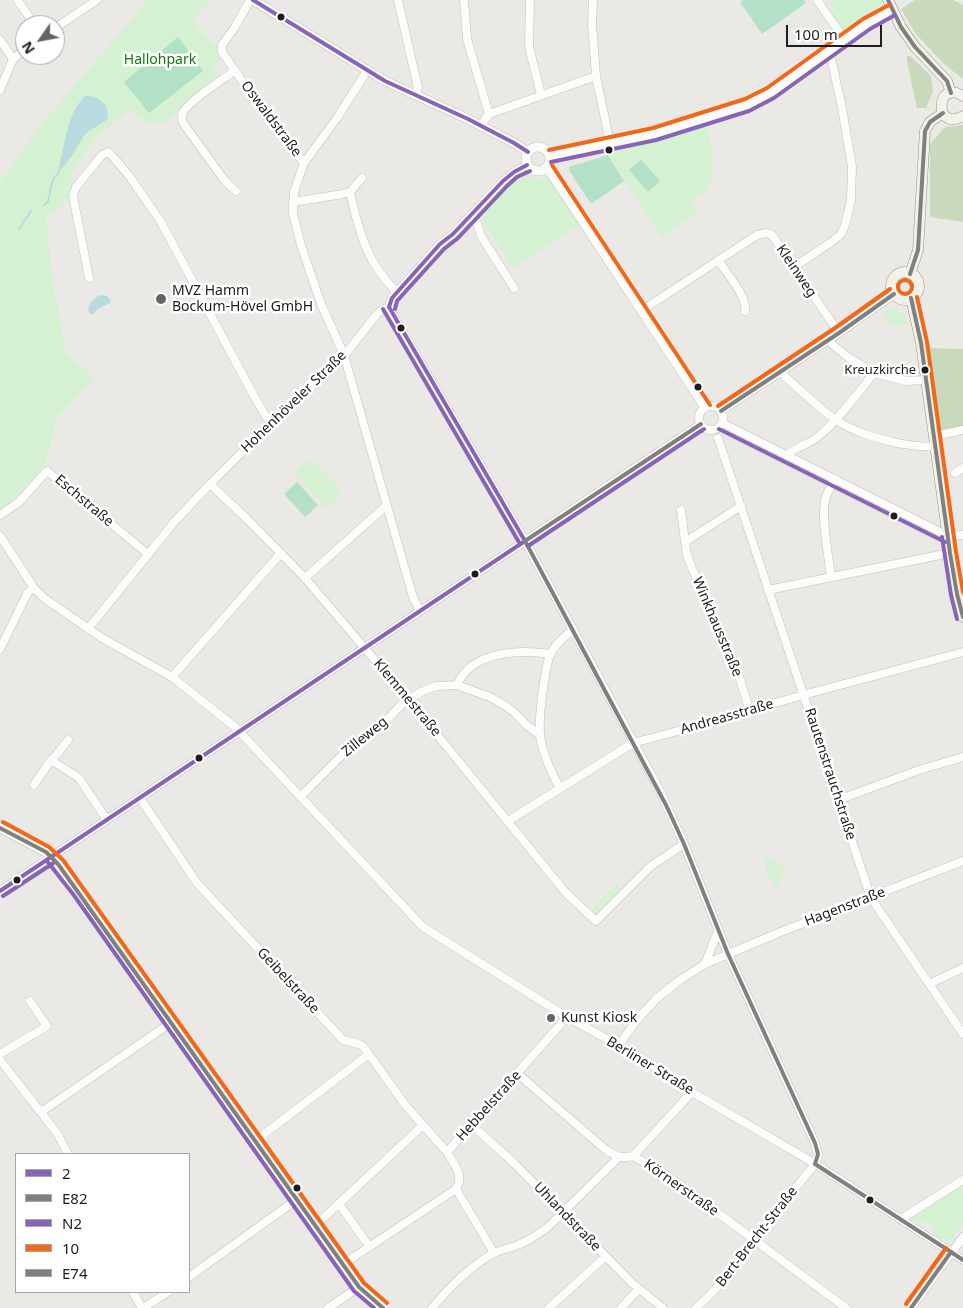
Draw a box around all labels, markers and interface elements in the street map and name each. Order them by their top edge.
unlabelled marker [276,12,286,22]
north arrow [15,15,65,65]
scale bar [788,15,884,47]
text: 100 m [794,24,838,44]
text: N [17,38,39,58]
park label: Hallohpark [124,52,196,68]
street label: Oswaldstraße [237,78,305,160]
unlabelled marker [604,145,614,155]
street label: Kleinweg [772,241,820,301]
place label: MVZ Hamm Bockum-Hövel GmbH [172,283,313,316]
marker: MVZ Hamm Bockum-Hövel GmbH [154,292,168,306]
unlabelled marker [396,323,406,333]
street label: Hohenhöveler Straße [238,347,350,457]
place label: Kreuzkirche [844,362,916,378]
marker: Kreuzkirche [920,365,930,375]
unlabelled marker [693,382,703,392]
street label: Eschstraße [51,472,117,530]
unlabelled marker [889,511,899,521]
unlabelled marker [470,569,480,579]
street label: Winkhausstraße [688,575,746,679]
street label: Klemmestraße [370,656,444,740]
street label: Andreasstraße [679,696,775,738]
street label: Rautenstrauchstraße [801,706,859,842]
street label: Zilleweg [339,713,391,761]
unlabelled marker [194,753,204,763]
unlabelled marker [12,875,22,885]
street label: Hagenstraße [802,884,888,930]
street label: Geibelstraße [253,945,323,1017]
place label: Kunst Kiosk [561,1010,637,1026]
marker: Kunst Kiosk [545,1012,557,1024]
street label: Berliner Straße [603,1033,697,1099]
street label: Hebbelstraße [453,1067,525,1145]
legend [15,1153,190,1293]
street label: Körnerstraße [641,1156,721,1220]
text: 2 [62,1163,71,1183]
street label: Uhlandstraße [530,1179,604,1255]
unlabelled marker [292,1183,302,1193]
street label: Bert-Brecht-Straße [713,1184,801,1290]
text: E82 [62,1188,88,1208]
unlabelled marker [865,1195,875,1205]
text: N2 [62,1213,82,1233]
text: 10 [62,1238,79,1258]
text: E74 [62,1263,88,1283]

